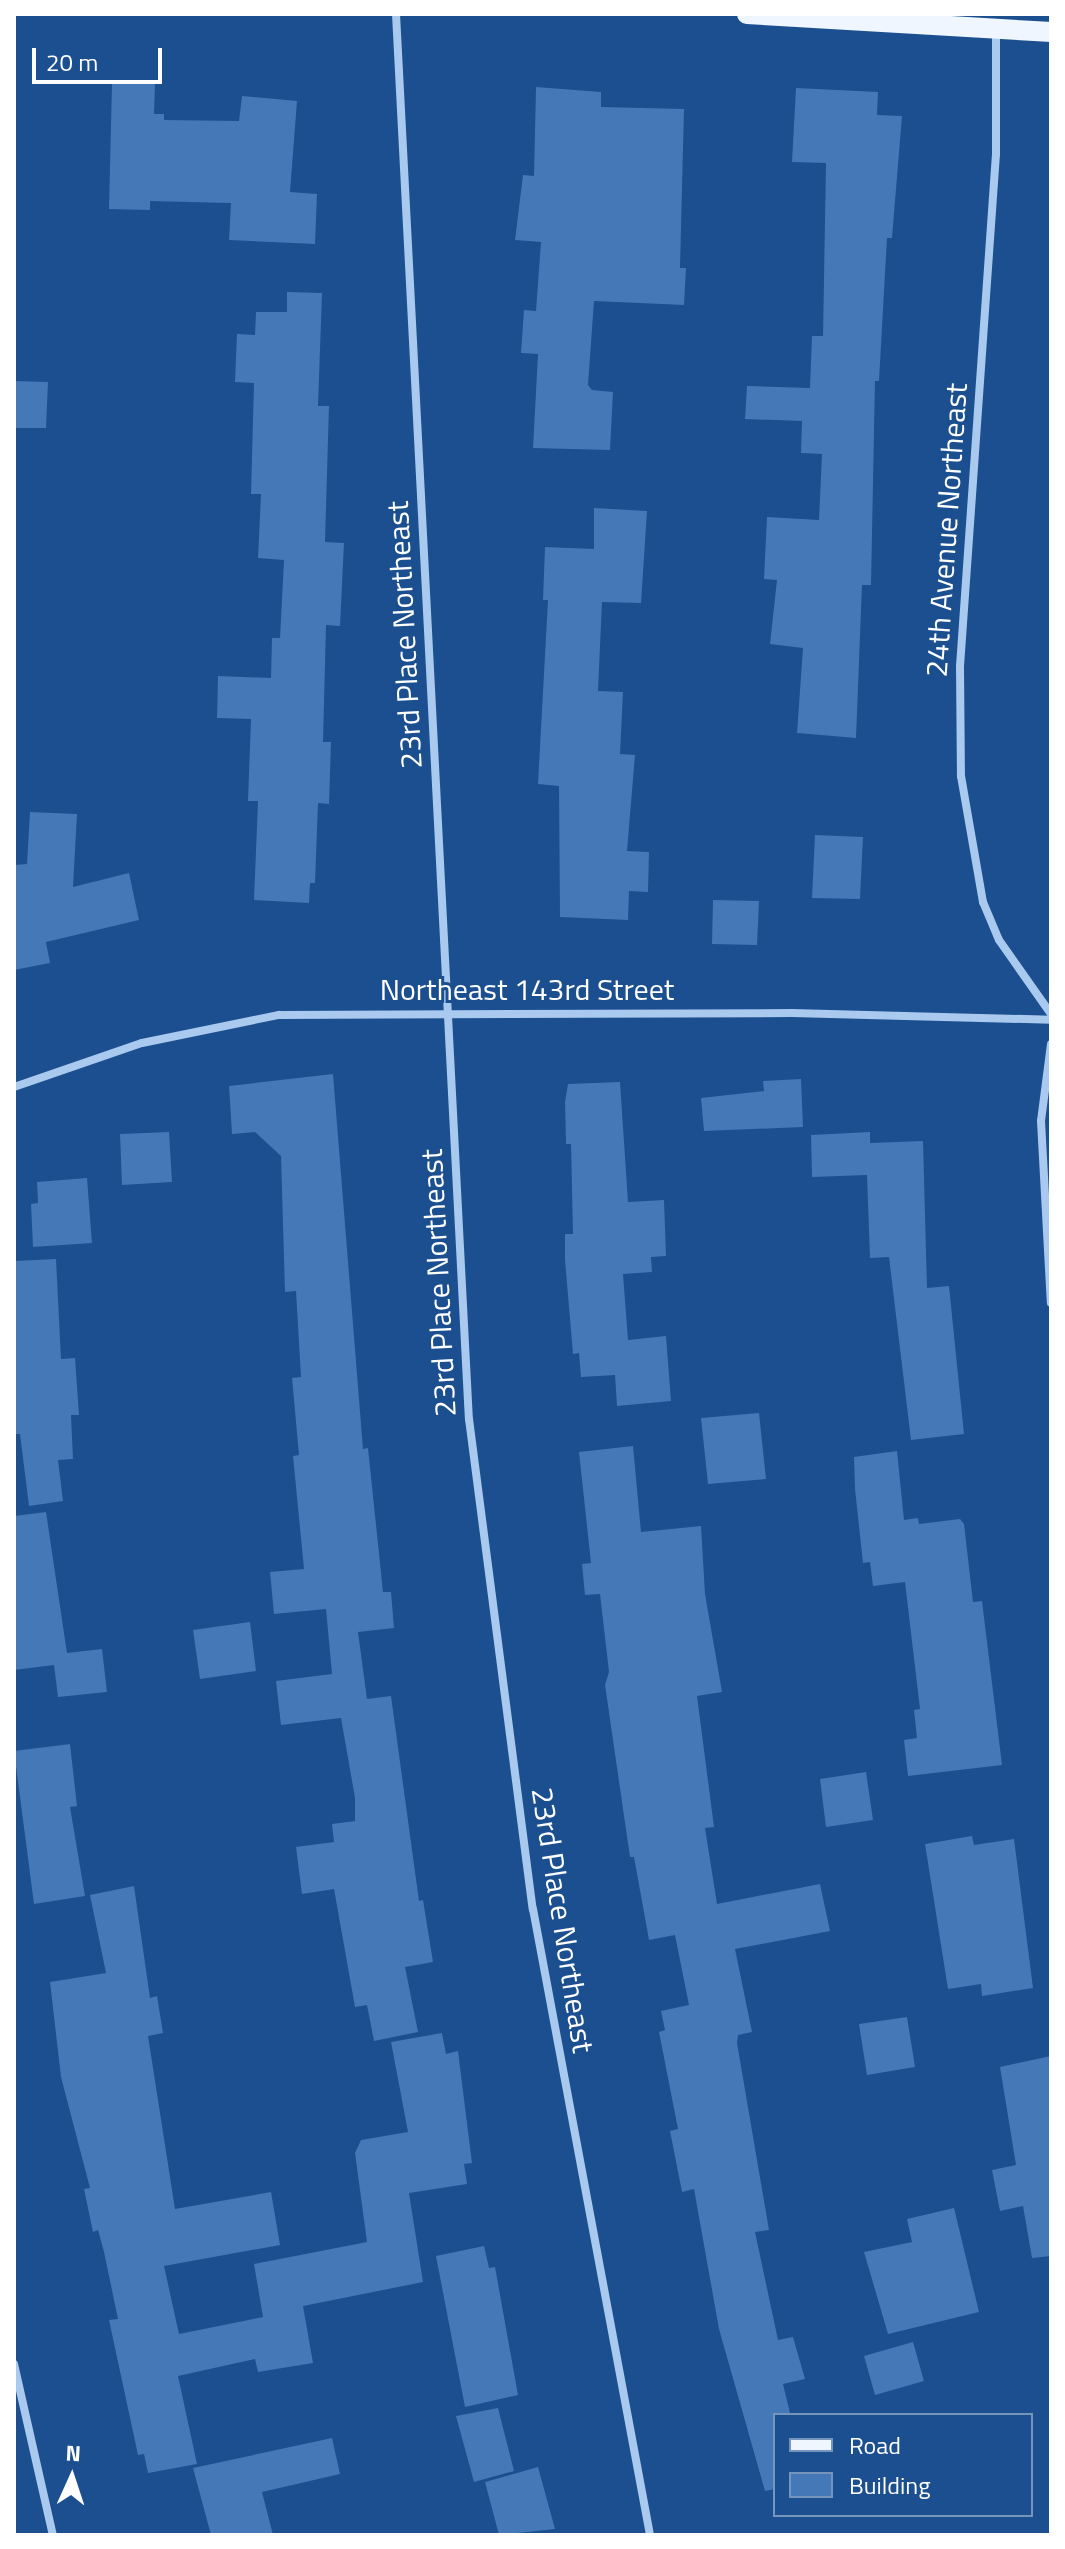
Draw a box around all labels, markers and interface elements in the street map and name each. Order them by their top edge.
scale bar [36,32,166,82]
text: 20 m [46,44,98,80]
street label: 24th Avenue Northeast [918,382,974,678]
street label: 23rd Place Northeast [379,500,429,770]
street label: Northeast 143rd Street [380,971,674,1007]
street label: 23rd Place Northeast [413,1148,463,1418]
street label: 23rd Place Northeast [524,1785,602,2055]
legend [773,2413,1033,2517]
text: Road [849,2427,901,2463]
text: N [65,2436,82,2470]
north arrow [32,2437,112,2517]
text: Building [849,2467,931,2503]

